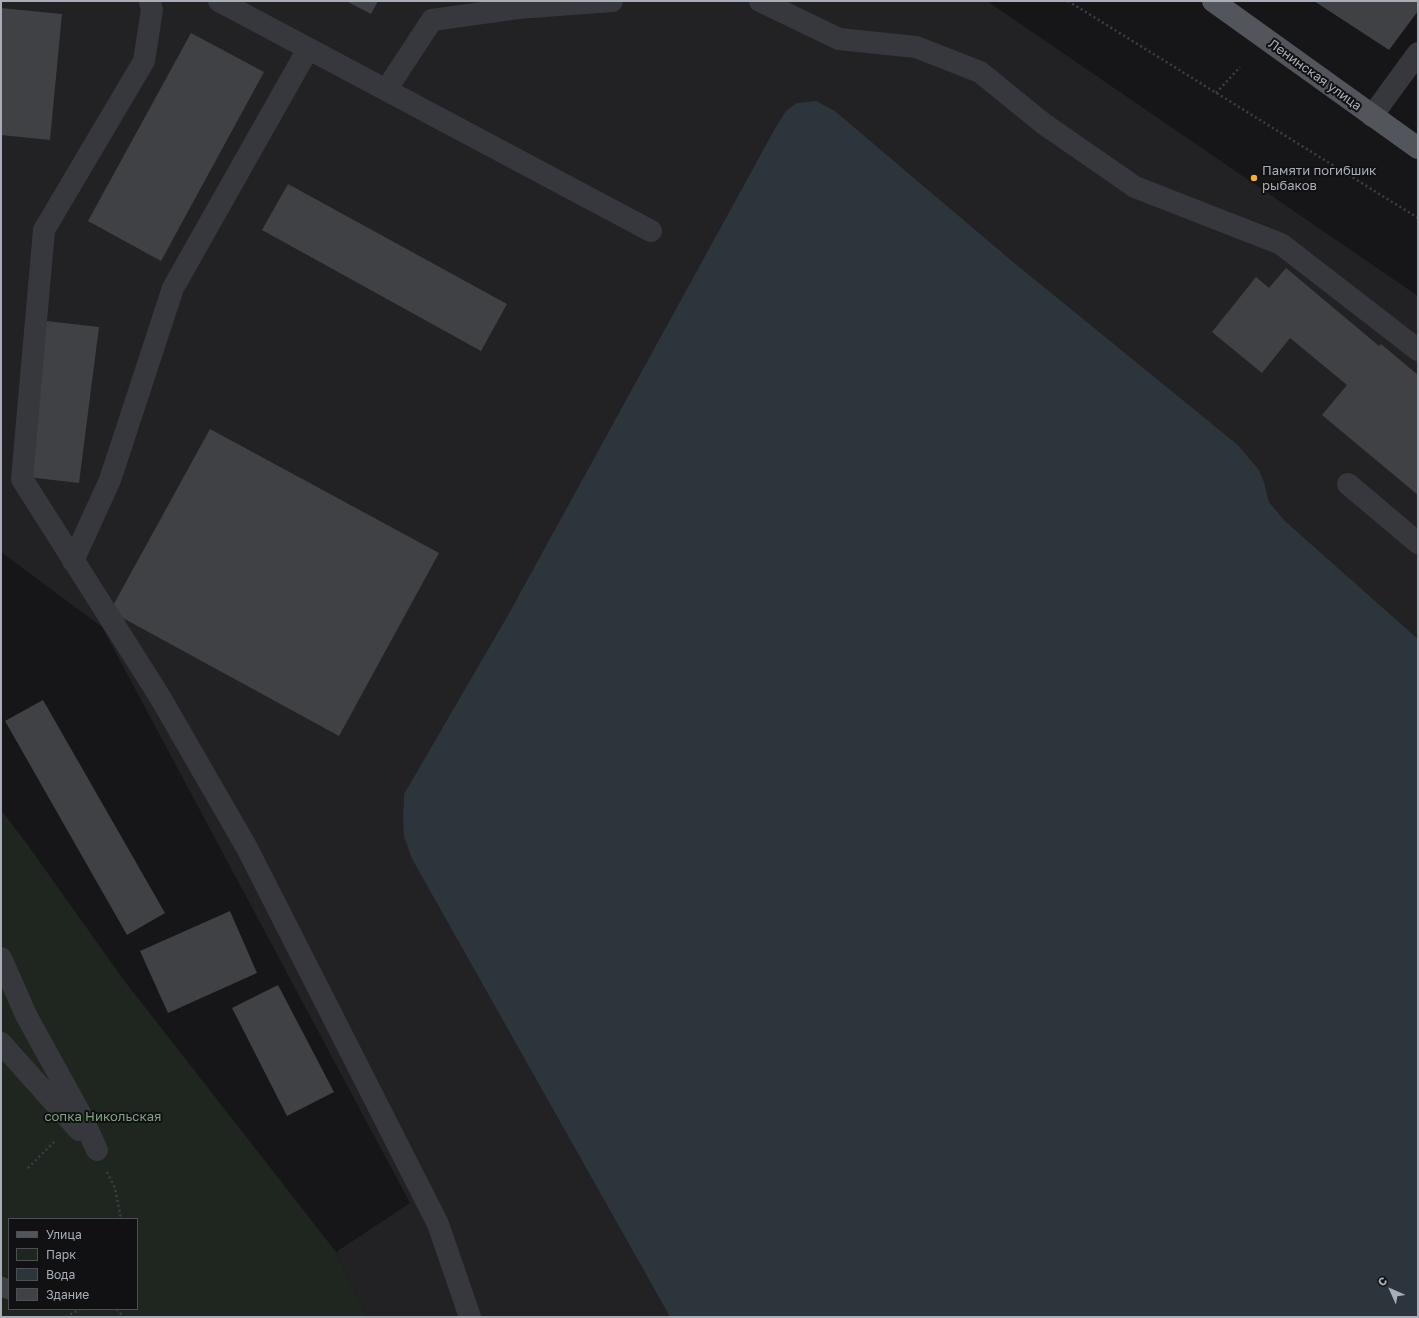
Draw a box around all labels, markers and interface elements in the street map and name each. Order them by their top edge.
street label: Ленинская улица [1265,36,1365,114]
place label: Памяти погибшик рыбаков [1262,163,1377,194]
marker: Памяти погибшик рыбаков [1249,173,1259,183]
park label: сопка Никольская [44,1109,162,1125]
legend [8,1218,138,1310]
text: Улица [46,1227,82,1242]
text: Парк [46,1247,76,1262]
text: Вода [46,1267,75,1282]
north arrow [1371,1270,1411,1310]
text: С [1375,1274,1390,1289]
text: Здание [46,1287,89,1302]

